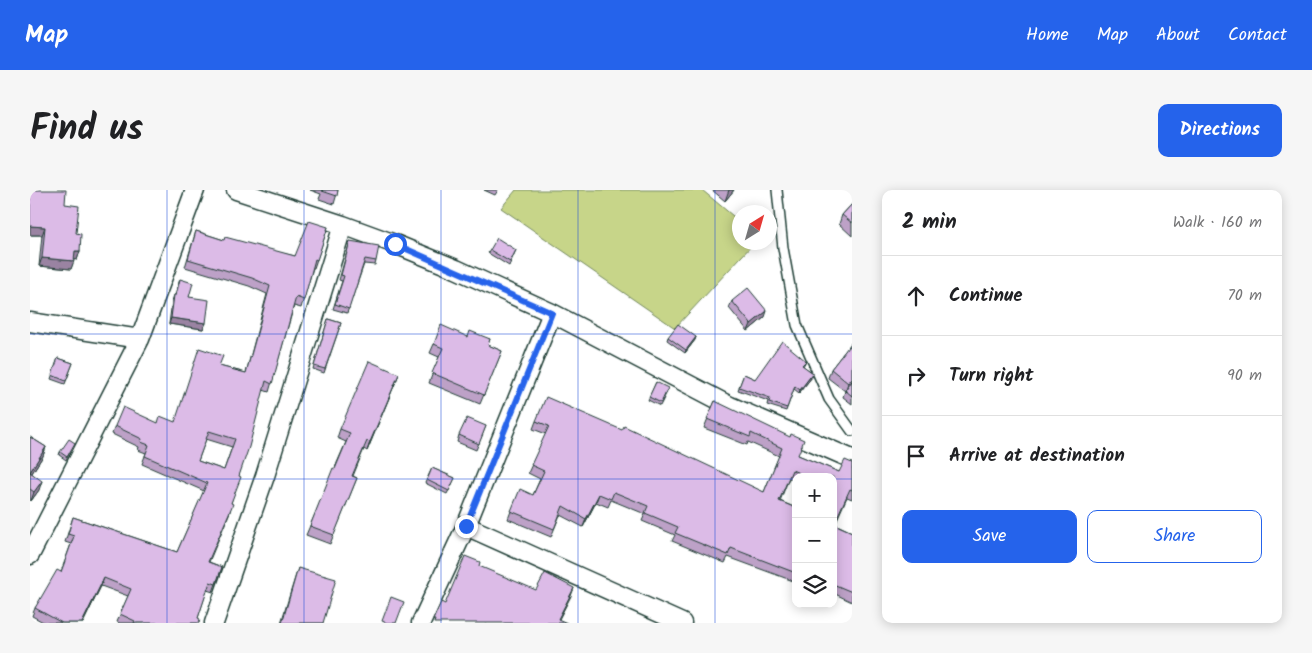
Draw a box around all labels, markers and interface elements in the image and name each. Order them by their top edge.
text: Map [25,16,68,55]
text: Home [1026,21,1069,50]
text: Map [1097,21,1128,50]
text: About [1156,21,1200,50]
text: Contact [1228,21,1287,50]
text: Find us [30,102,143,158]
button: Directions [1158,104,1282,157]
north arrow [732,205,777,250]
text: 2 min [902,206,957,239]
text: Walk · 160 m [1173,210,1262,235]
route start [384,233,407,256]
text: Continue [949,281,1022,311]
icon: ahead [902,282,930,310]
text: 70 m [1227,283,1262,308]
text: Turn right [949,361,1034,391]
icon: right [902,362,930,390]
text: 90 m [1227,363,1262,388]
text: Arrive at destination [949,441,1125,471]
icon: arrive [902,442,930,470]
map controls [792,473,837,608]
button: + [792,473,837,518]
button: Save [902,510,1077,563]
button: Share [1087,510,1262,563]
route end [455,515,478,538]
button: − [792,518,837,563]
button: layers [792,563,837,608]

